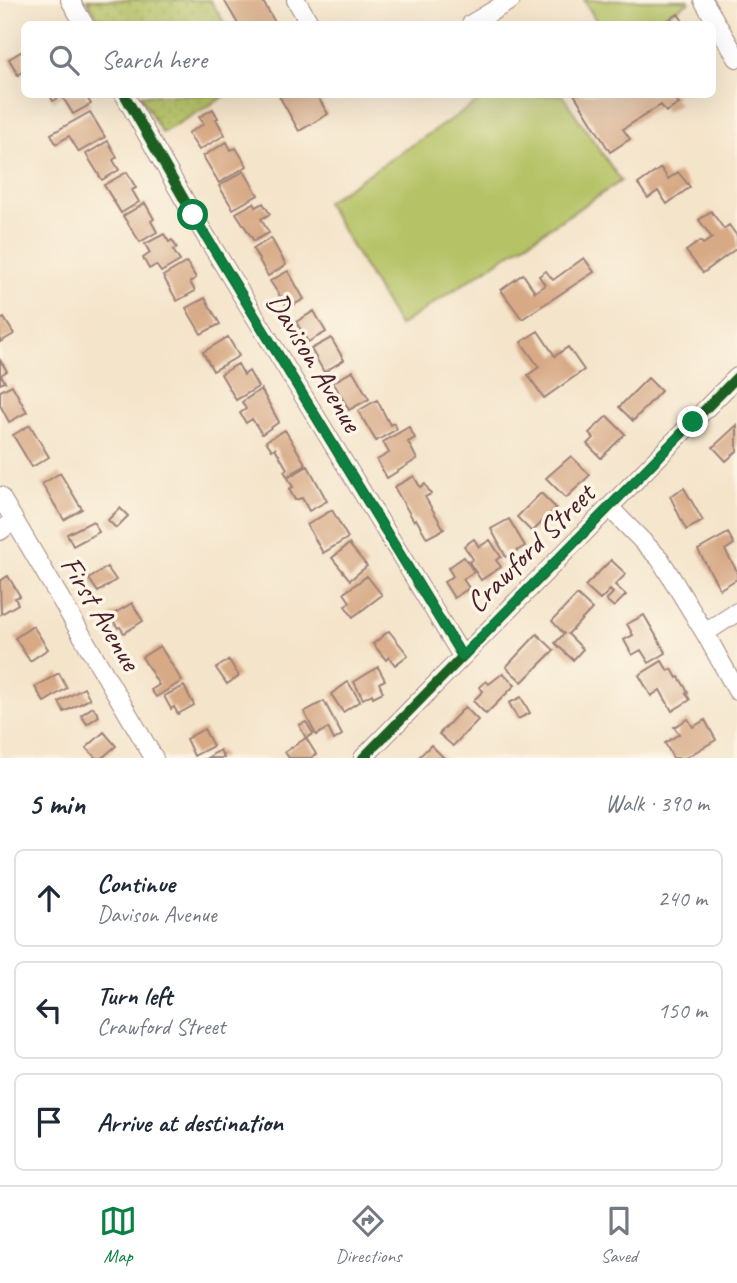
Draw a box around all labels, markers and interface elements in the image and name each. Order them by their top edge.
search box [21,21,716,98]
icon: search [45,41,83,79]
text: Search here [101,43,207,76]
route start [177,199,208,230]
street label: Davison Avenue [259,285,373,441]
route end [677,406,708,437]
street label: Crawford Street [457,473,605,621]
street label: First Avenue [52,549,151,679]
text: 5 min [28,785,85,823]
text: Walk · 390 m [605,789,709,818]
text: Continue [97,867,175,900]
icon: ahead [30,879,68,917]
text: 240 m [658,884,707,913]
text: Davison Avenue [97,900,217,929]
text: Turn left [97,979,172,1012]
icon: left [30,991,68,1029]
text: 150 m [658,996,707,1025]
text: Crawford Street [97,1012,225,1041]
icon: arrive [30,1103,68,1141]
text: Arrive at destination [97,1106,283,1139]
tab: Map [99,1202,137,1268]
tab: Directions [335,1202,402,1268]
tab: Saved [600,1202,638,1268]

